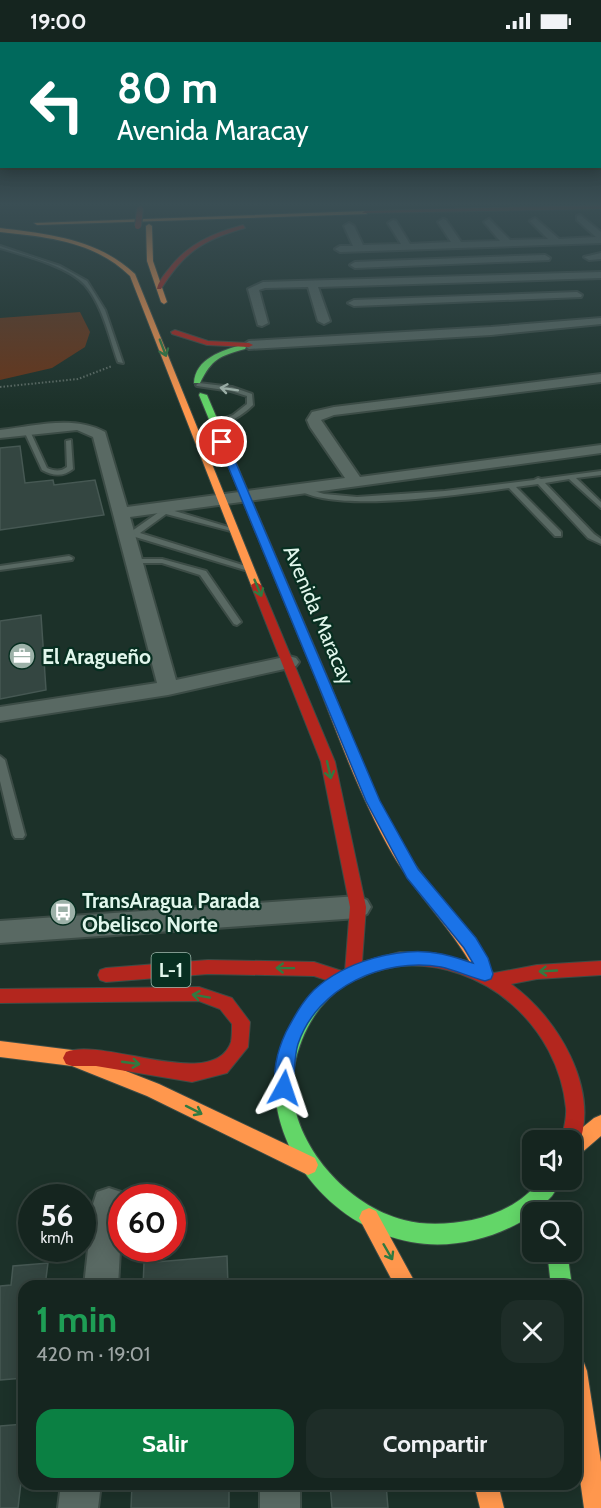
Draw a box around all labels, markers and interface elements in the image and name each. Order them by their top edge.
text: 19:00 [30,8,86,35]
text: 80 m [117,62,218,114]
icon: left [18,66,96,144]
text: Avenida Maracay [117,114,309,147]
one-way arrow [158,339,169,357]
one-way arrow [220,384,240,395]
pin [196,416,247,467]
icon: arrive [205,425,238,458]
street label: Avenida Maracay [278,541,360,689]
one-way arrow [253,579,264,597]
office icon: El Aragueño [7,641,37,671]
place label: El Aragueño [42,644,151,669]
one-way arrow [324,760,336,779]
place label: TransAragua Parada Obelisco Norte [82,888,260,937]
bus stop icon: TransAragua Parada Obelisco Norte [48,897,78,927]
road number: L-1 [152,953,190,987]
one-way arrow [276,963,296,974]
one-way arrow [538,966,558,977]
one-way arrow [191,990,211,1001]
position arrow [252,1056,316,1120]
one-way arrow [120,1057,140,1068]
one-way arrow [185,1104,202,1116]
map controls [522,1130,582,1262]
button: sound [522,1130,582,1190]
speed limit sign: 60 [108,1184,186,1262]
text: 56 [41,1197,73,1234]
button: search [522,1202,582,1262]
text: km/h [41,1229,73,1247]
one-way arrow [382,1243,394,1260]
text: 1 min [36,1297,117,1341]
button: close [501,1300,564,1363]
text: 420 m · 19:01 [36,1342,150,1366]
button: Salir [36,1409,294,1478]
button: Compartir [306,1409,564,1478]

